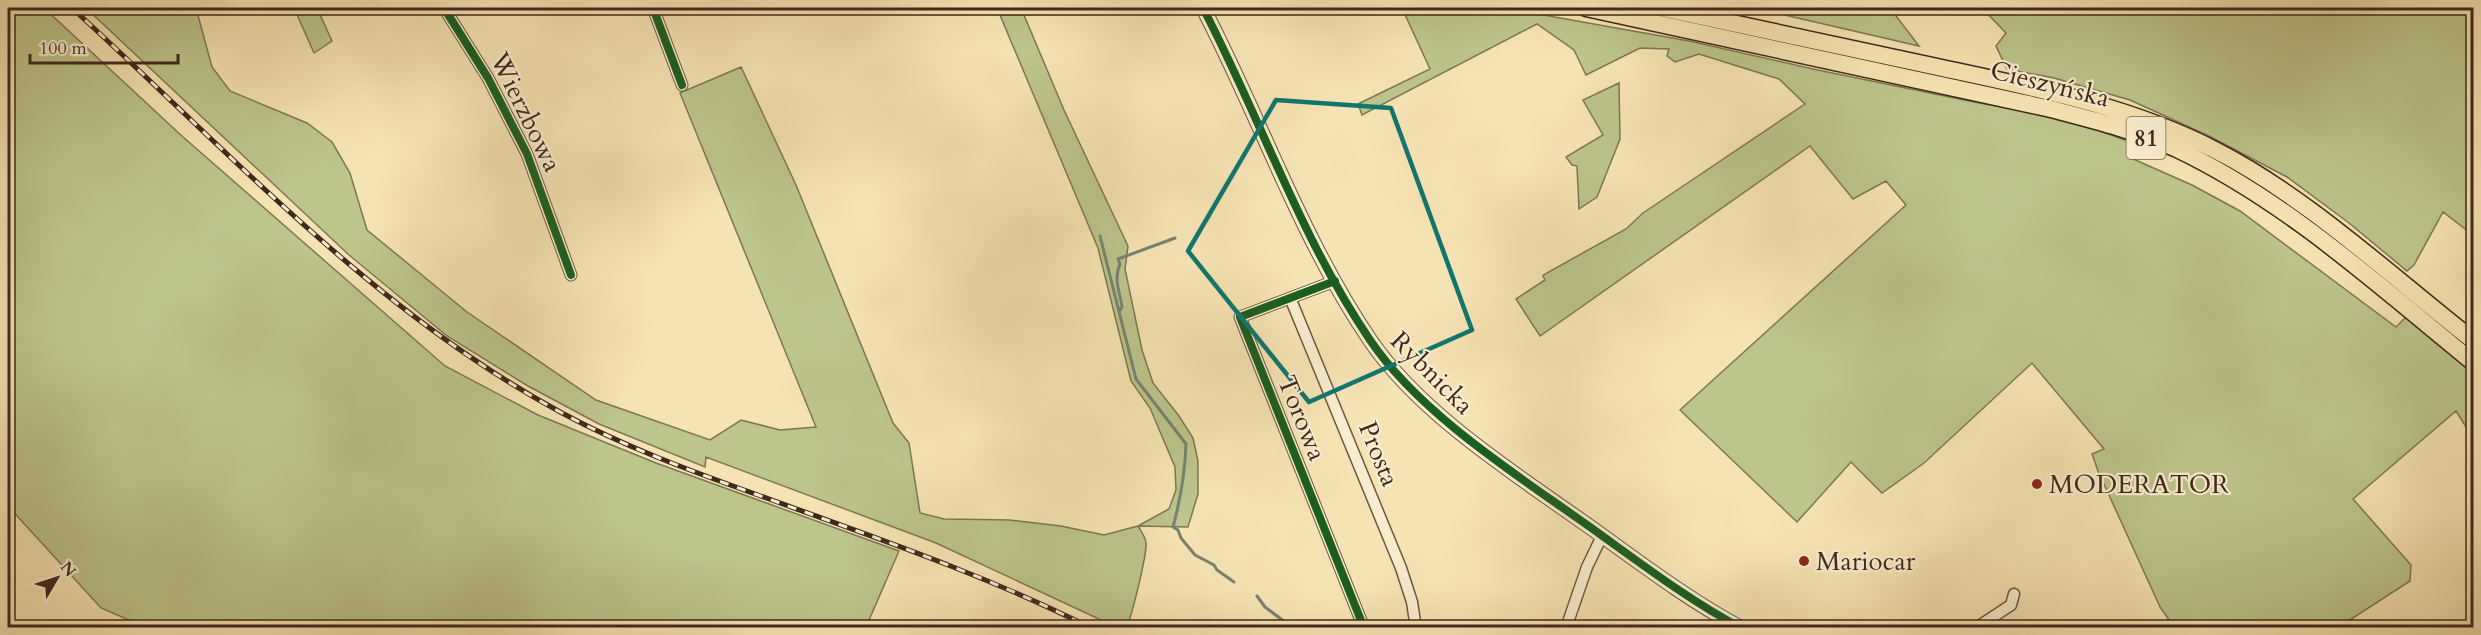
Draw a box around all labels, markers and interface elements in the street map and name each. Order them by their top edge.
scale bar [30,27,178,65]
text: 100 m [39,36,87,61]
street label: Wierzbowa [482,45,570,178]
street label: Cieszyńska [1987,52,2113,116]
road number: 81 [2126,117,2166,159]
street label: Rybnicka [1383,324,1481,422]
street label: Torowa [1269,370,1335,466]
street label: Prosta [1350,416,1408,492]
place label: MODERATOR [2049,467,2229,502]
marker: MODERATOR [2030,477,2044,491]
place label: Mariocar [1816,544,1916,579]
north arrow [27,548,87,608]
marker: Mariocar [1797,554,1811,568]
text: N [55,557,81,582]

